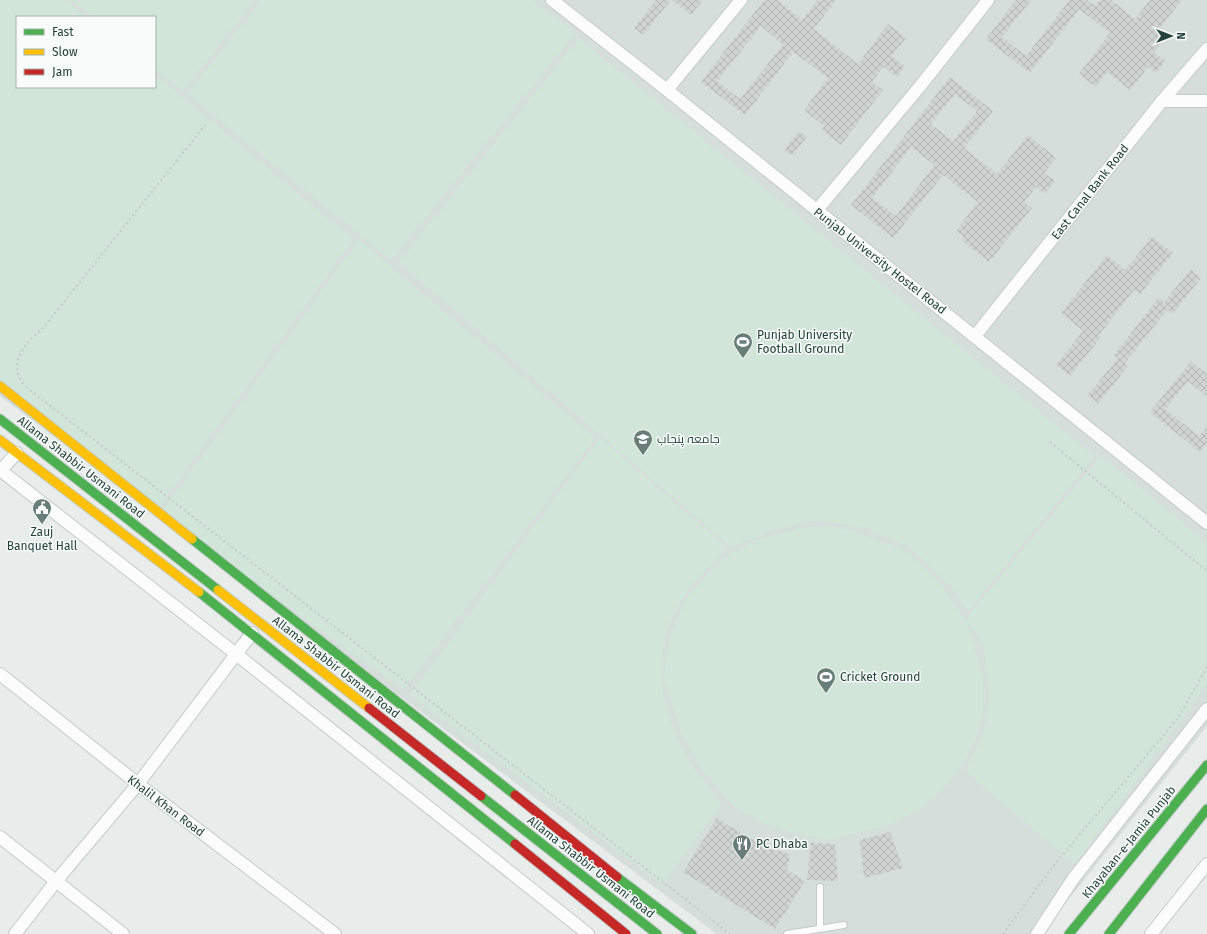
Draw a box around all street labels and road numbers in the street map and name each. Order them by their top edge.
street label: East Canal Bank Road [1048,142,1132,242]
street label: Punjab University Hostel Road [811,205,949,317]
street label: Allama Shabbir Usmani Road [15,413,147,521]
street label: Allama Shabbir Usmani Road [270,613,402,721]
street label: Khalil Khan Road [125,773,207,839]
street label: Khayaban-e-Jamia Punjab [1079,783,1179,901]
street label: Allama Shabbir Usmani Road [525,813,657,921]

